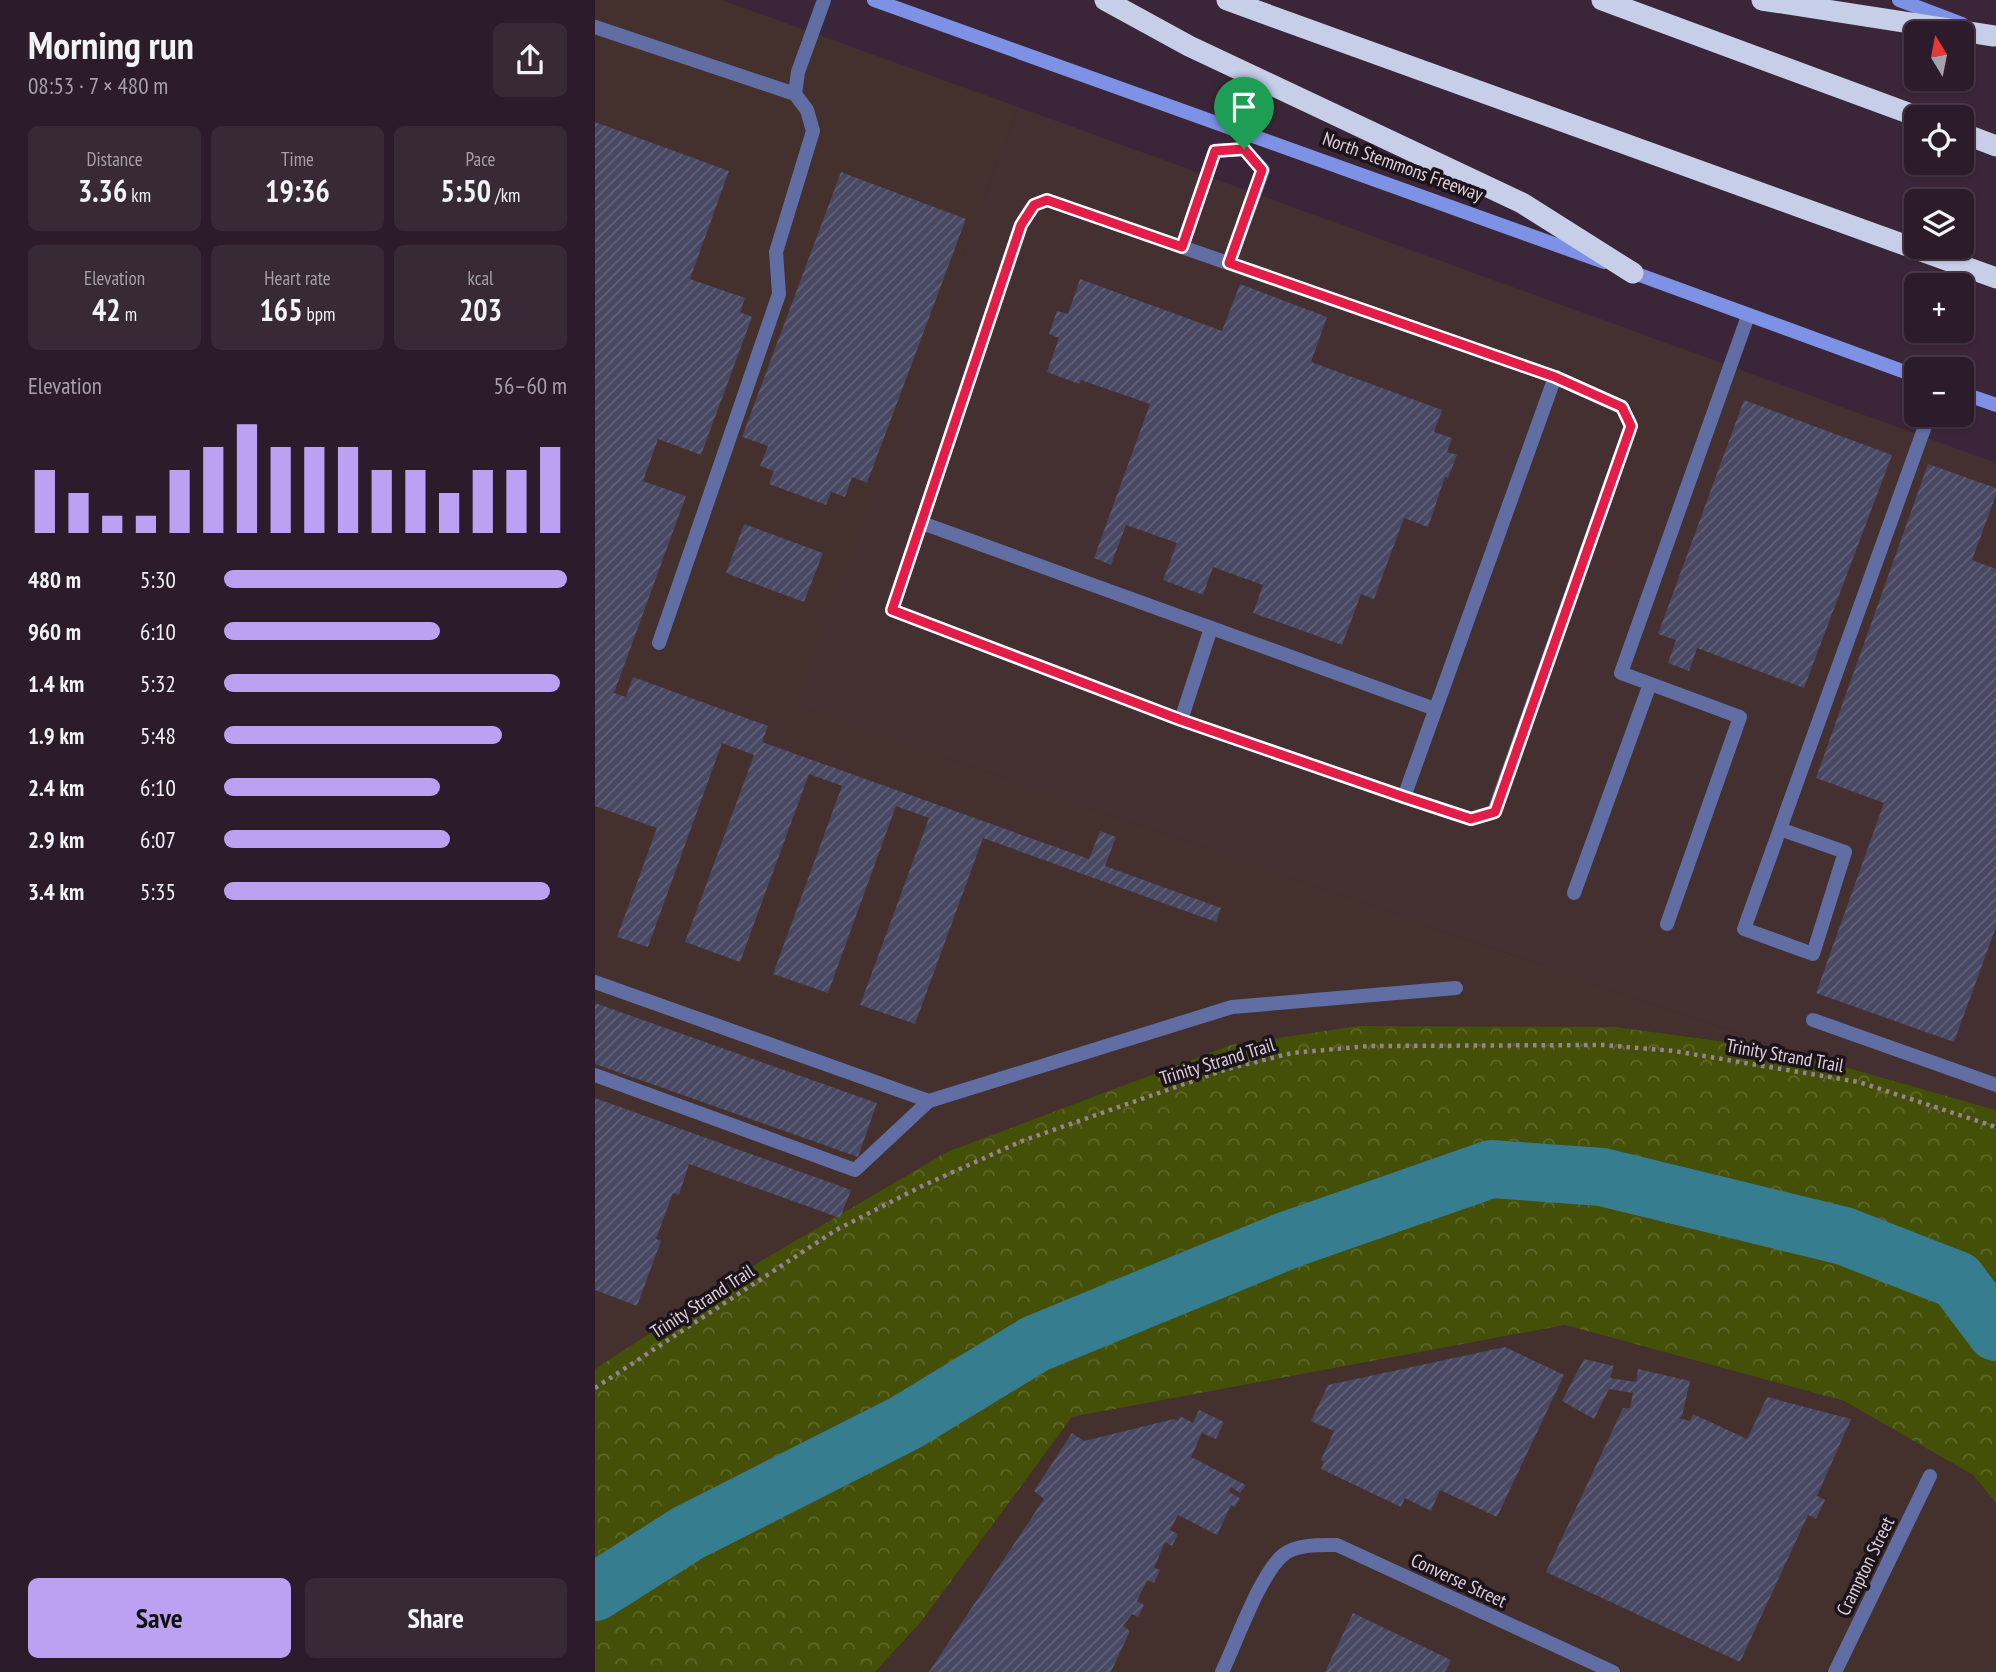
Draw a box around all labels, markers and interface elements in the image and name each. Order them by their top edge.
text: Morning run [28,20,194,69]
north arrow [1904,21,1974,91]
map controls [1904,21,1974,427]
button: share [493,23,567,97]
text: 08:53 · 7 × 480 m [28,71,168,100]
pin [1214,77,1274,149]
icon: arrive [1225,88,1263,126]
button: locate [1904,105,1974,175]
street label: North Stemmons Freeway [1320,126,1487,206]
text: Distance [87,147,142,171]
text: Time [281,147,314,171]
text: Pace [466,147,495,171]
text: 3.36 [78,171,127,210]
text: 19:36 [265,171,330,210]
text: 5:50 [441,171,491,210]
text: km [127,183,151,207]
text: /km [491,183,520,207]
button: layers [1904,189,1974,259]
text: Elevation [84,266,145,290]
text: Heart rate [264,266,331,290]
text: kcal [468,266,493,290]
button: + [1904,273,1974,343]
text: 42 [92,290,121,329]
text: 165 [260,290,303,329]
text: 203 [459,290,502,329]
text: m [121,302,137,326]
text: bpm [303,302,335,326]
button: − [1904,357,1974,427]
text: Elevation [28,371,102,400]
text: 56–60 m [494,371,567,400]
text: 480 m [28,565,81,594]
text: 5:30 [140,565,176,594]
text: 960 m [28,617,81,646]
text: 6:10 [140,617,176,646]
text: 1.4 km [28,669,84,698]
text: 5:32 [140,669,176,698]
text: 1.9 km [28,721,84,750]
text: 5:48 [140,721,176,750]
text: 2.4 km [28,773,84,802]
text: 6:10 [140,773,176,802]
text: 2.9 km [28,825,84,854]
text: 6:07 [140,825,176,854]
text: 3.4 km [28,877,84,906]
text: 5:35 [140,877,176,906]
street label: Trinity Strand Trail [1157,1032,1278,1090]
street label: Trinity Strand Trail [1724,1033,1846,1077]
street label: Trinity Strand Trail [646,1258,759,1343]
street label: Crampton Street [1831,1512,1900,1619]
street label: Converse Street [1407,1547,1511,1613]
button: Save [28,1578,291,1658]
button: Share [305,1578,567,1658]

